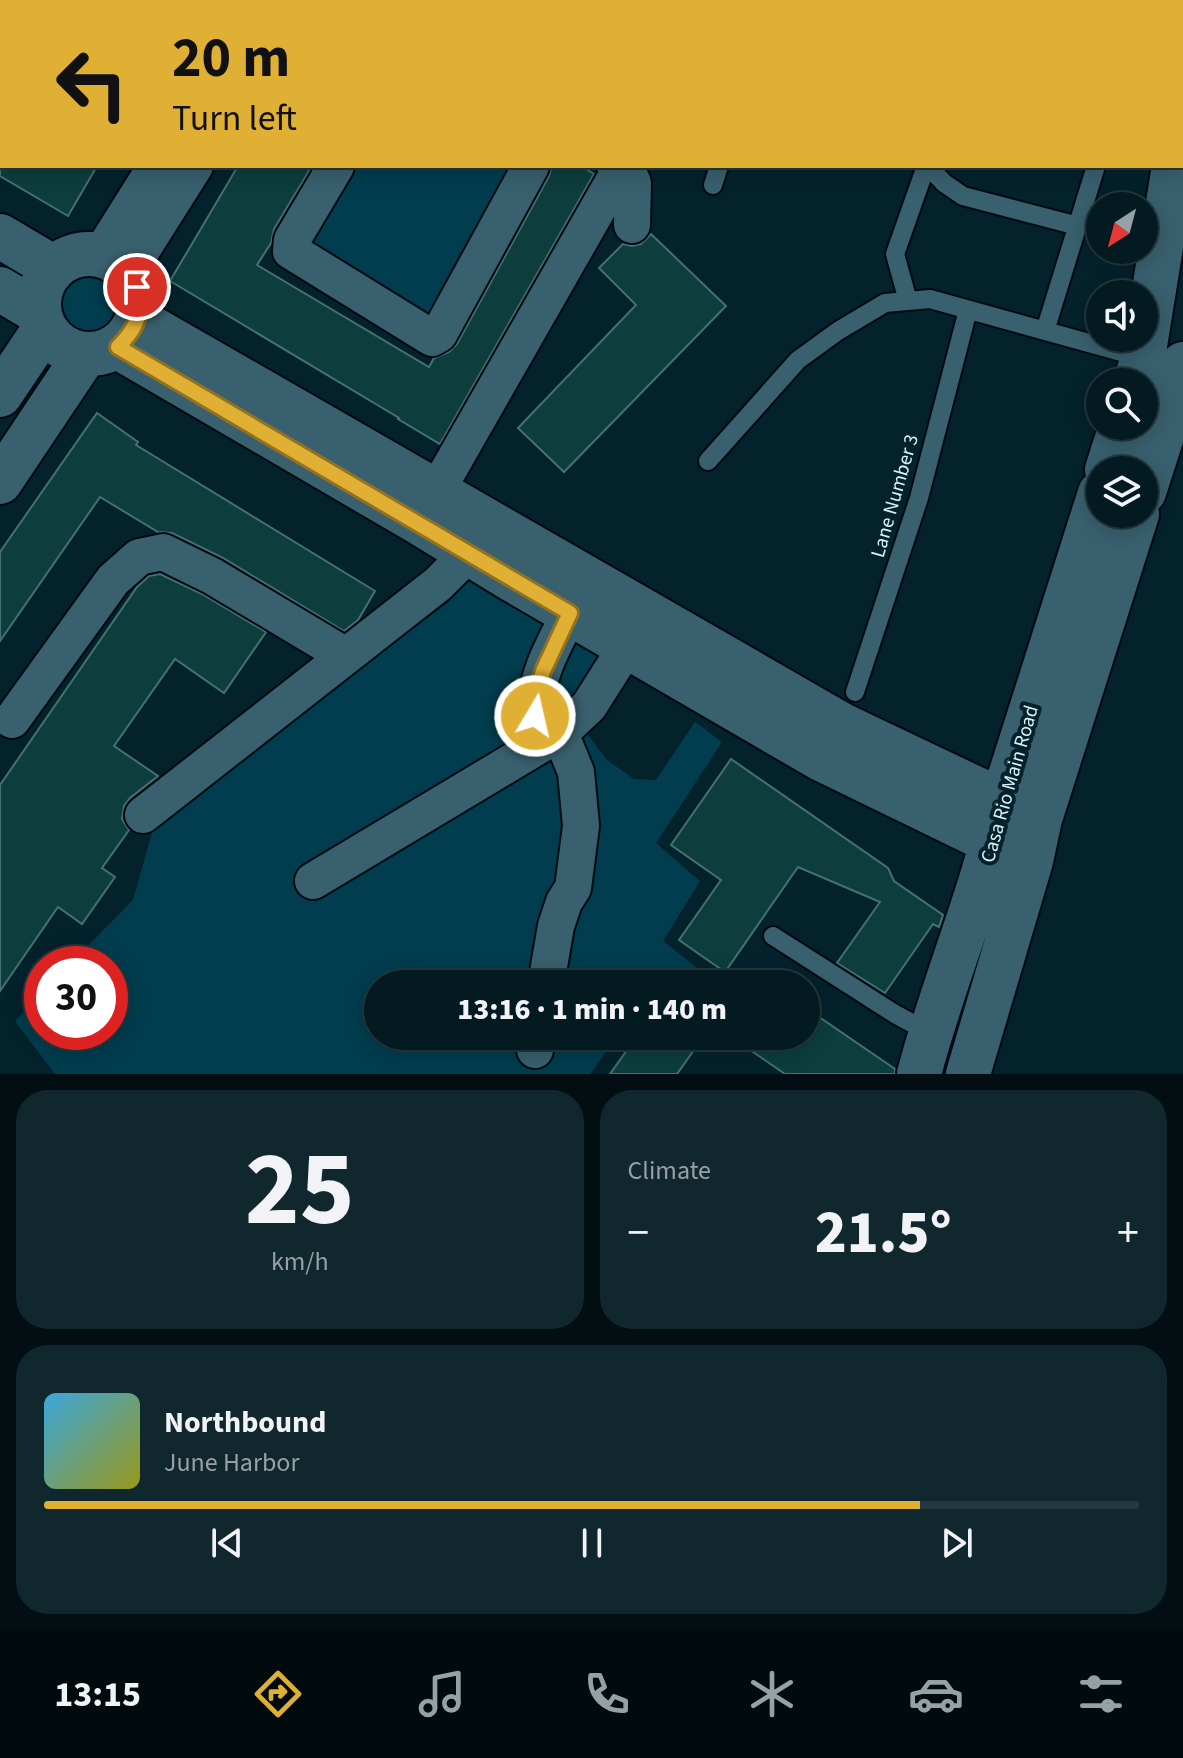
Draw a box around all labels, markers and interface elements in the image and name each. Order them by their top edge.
text: 20 m [172,19,290,98]
icon: left [40,32,144,136]
text: Turn left [172,93,297,144]
north arrow [1086,192,1158,264]
map controls [1086,192,1158,528]
pin [103,253,171,321]
icon: arrive [115,265,159,309]
button: sound [1086,280,1158,352]
button: search [1086,368,1158,440]
street label: Lane Number 3 [864,431,926,561]
button: layers [1086,456,1158,528]
position arrow [493,674,577,758]
street label: Casa Rio Main Road [974,702,1046,866]
speed limit sign: 30 [24,946,128,1050]
text: 13:16 · 1 min · 140 m [457,988,727,1031]
text: 25 [245,1117,355,1265]
text: Climate [628,1152,711,1189]
text: 21.5° [815,1191,952,1276]
text: − [628,1202,649,1265]
text: + [1117,1202,1139,1265]
text: km/h [271,1243,329,1280]
text: Northbound [164,1401,326,1444]
text: June Harbor [164,1444,300,1481]
icon: previous [205,1521,249,1565]
icon: pause [570,1521,614,1565]
icon: next [935,1521,979,1565]
icon: directions [250,1666,306,1722]
icon: music [414,1666,470,1722]
icon: phone [579,1666,635,1722]
icon: climate [744,1666,800,1722]
icon: car [908,1666,964,1722]
icon: filters [1073,1666,1129,1722]
text: 13:15 [54,1669,141,1720]

